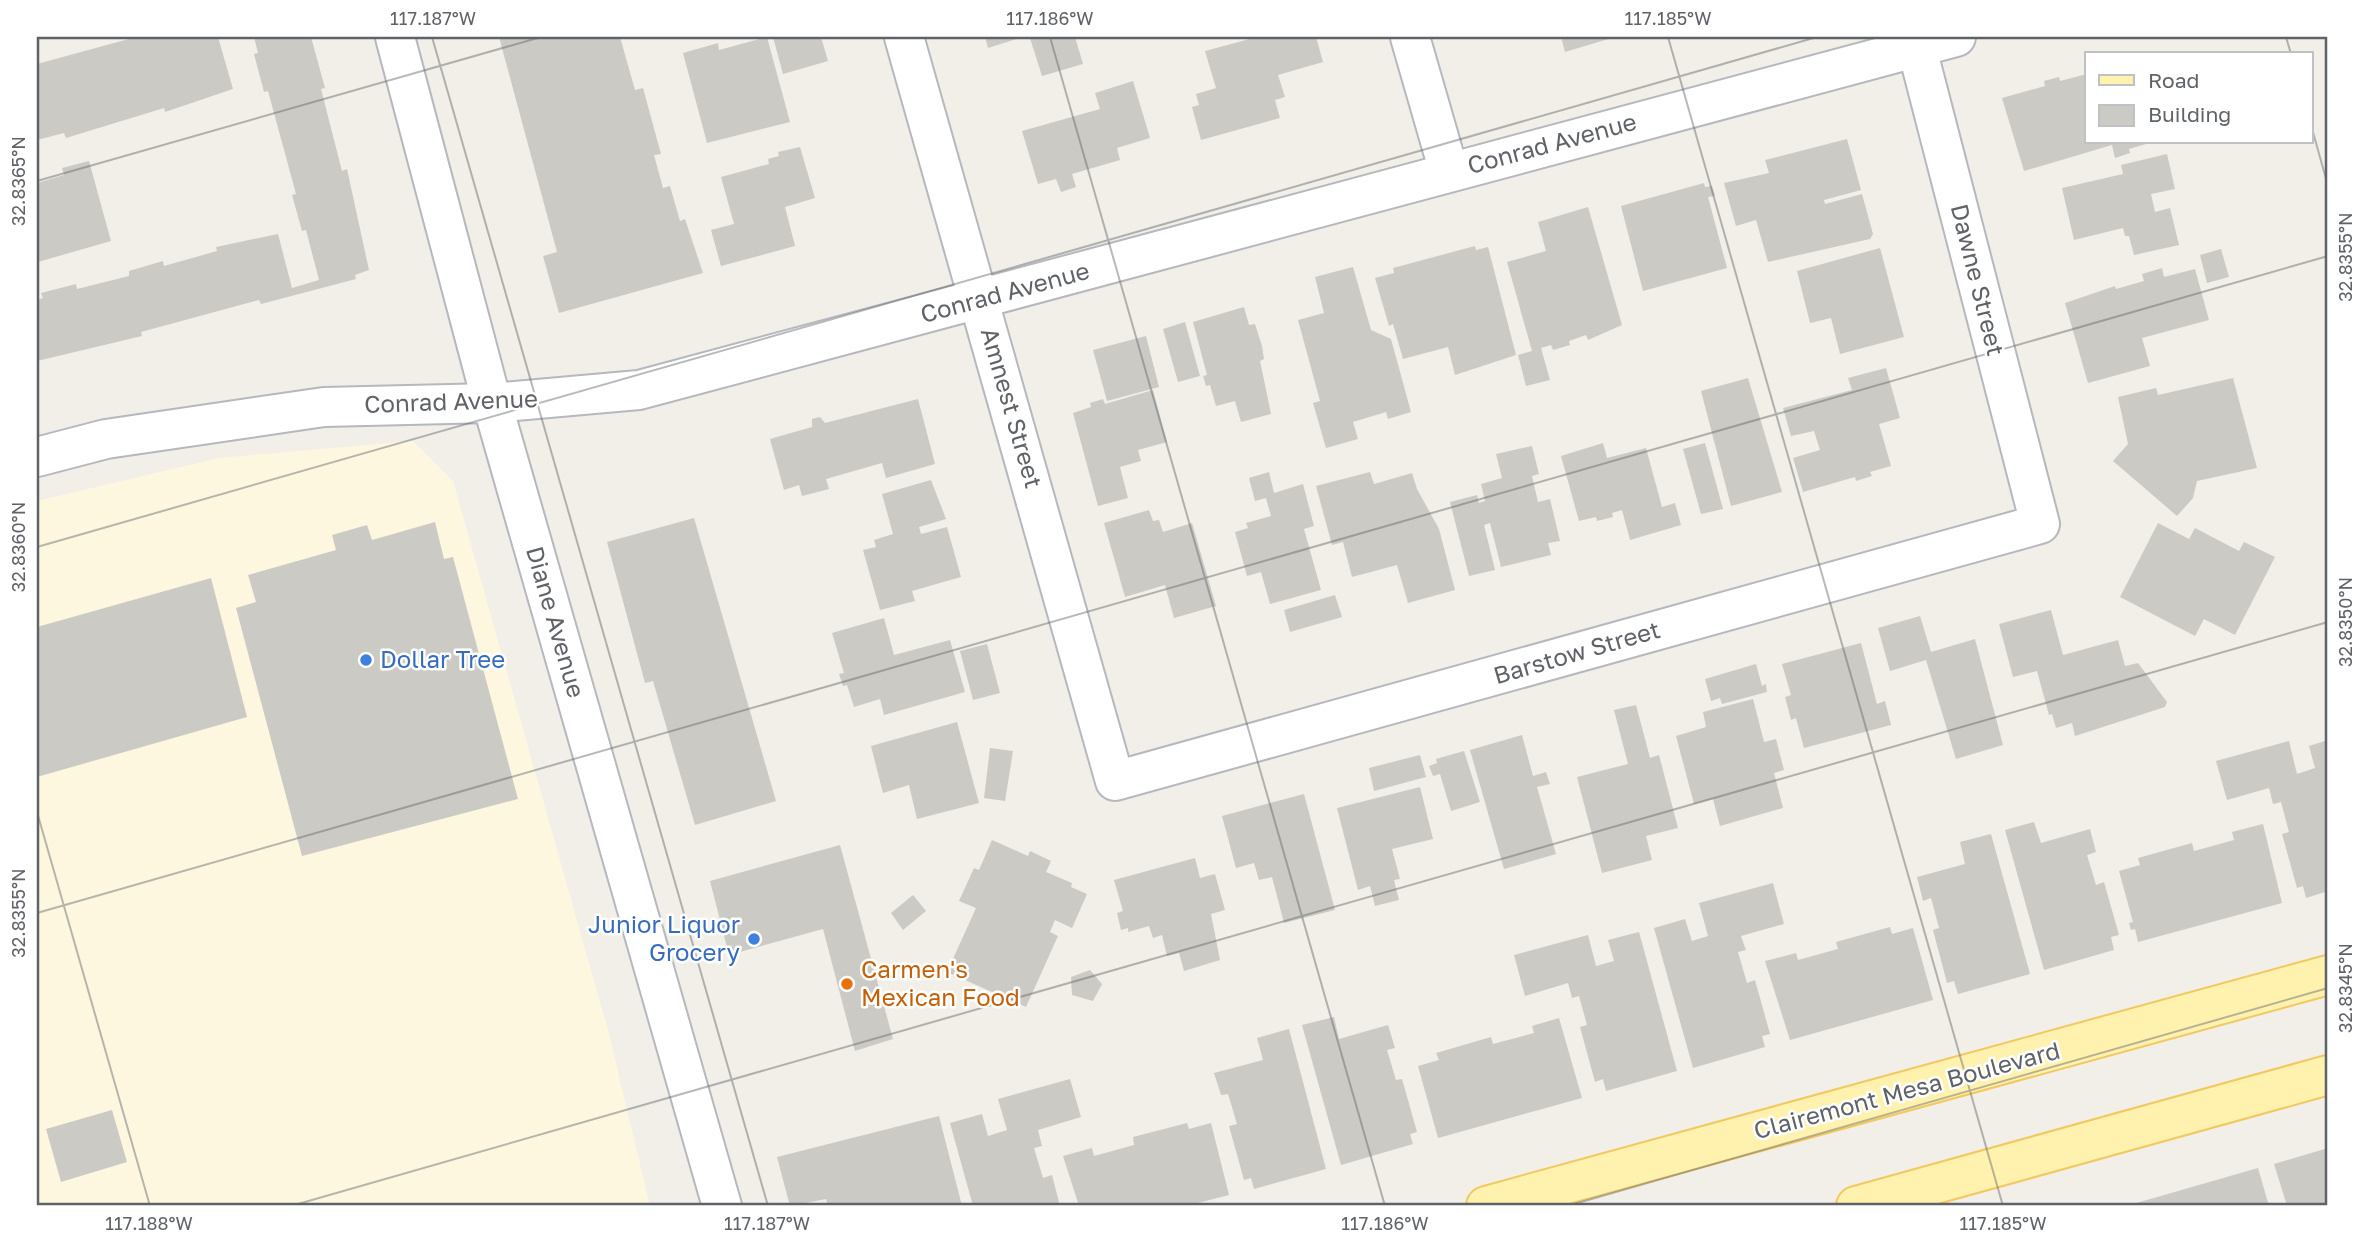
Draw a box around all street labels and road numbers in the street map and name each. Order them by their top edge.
street label: Conrad Avenue [1464,106,1639,179]
street label: Dawne Street [1946,201,2011,358]
street label: Conrad Avenue [917,255,1092,328]
street label: Amnest Street [976,324,1049,491]
street label: Conrad Avenue [364,383,538,418]
street label: Diane Avenue [521,543,592,701]
street label: Barstow Street [1490,614,1663,689]
street label: Clairemont Mesa Boulevard [1750,1035,2063,1144]

